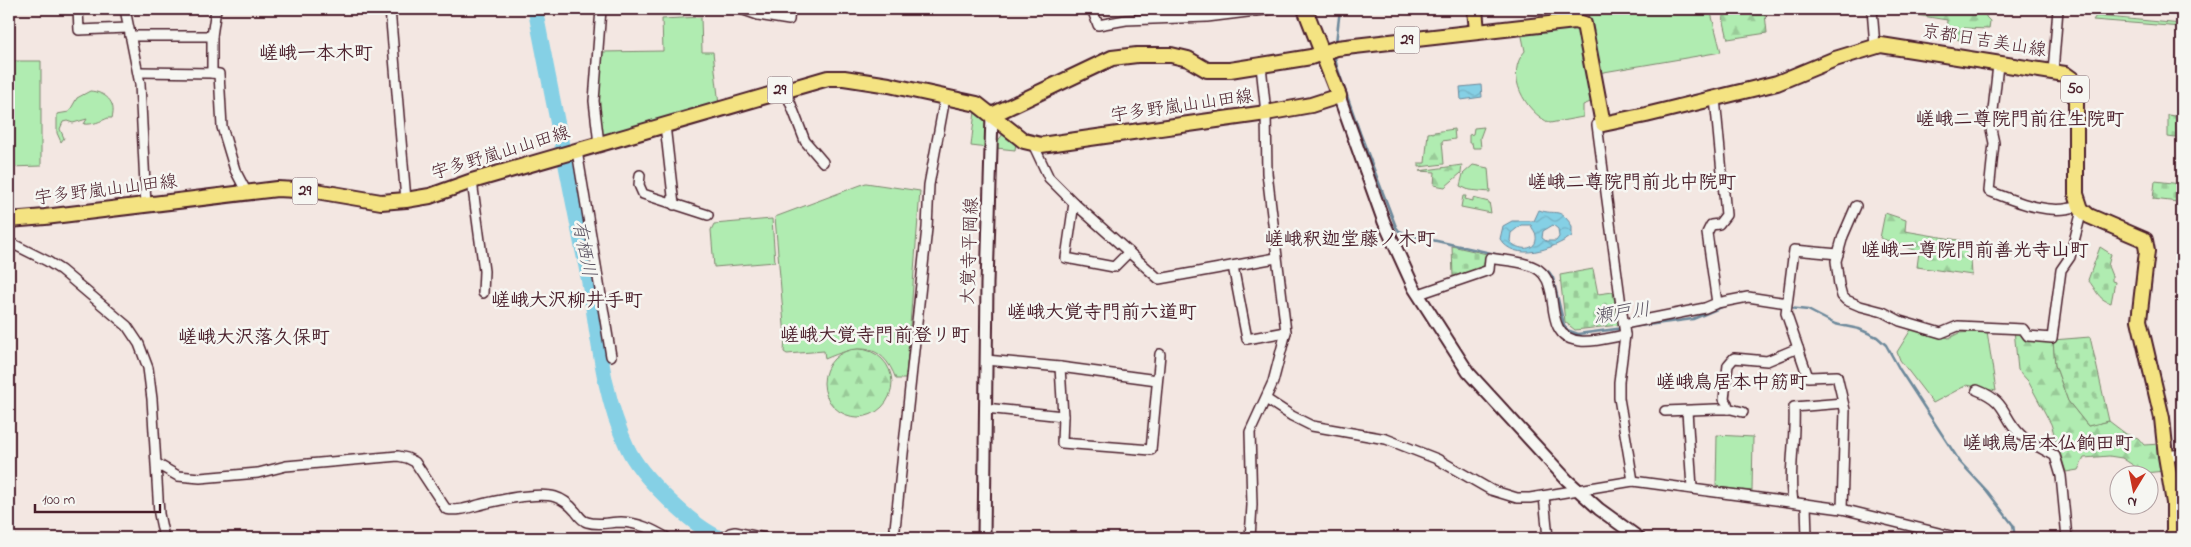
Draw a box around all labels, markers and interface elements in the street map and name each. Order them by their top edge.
street label: 京都日吉美山線 [1920,19,2048,65]
road number: 29 [1394,26,1420,54]
district label: 嵯峨一本木町 [259,41,373,68]
road number: 29 [768,76,792,104]
road number: 50 [2061,76,2089,102]
street label: 宇多野嵐山山田線 [1109,84,1255,130]
district label: 嵯峨二尊院門前往生院町 [1915,107,2125,134]
street label: 宇多野嵐山山田線 [428,121,574,187]
street label: 宇多野嵐山山田線 [33,169,179,213]
district label: 嵯峨二尊院門前北中院町 [1527,170,1737,197]
road number: 29 [292,178,318,205]
street label: 大覚寺平岡線 [956,197,986,305]
water label: 有栖川 [564,218,602,280]
district label: 嵯峨釈迦堂藤ノ木町 [1264,227,1436,254]
district label: 嵯峨二尊院門前善光寺山町 [1861,238,2089,265]
district label: 嵯峨大沢柳井手町 [491,288,643,315]
water label: 瀬戸川 [1592,297,1652,331]
district label: 嵯峨大覚寺門前六道町 [1007,300,1197,327]
district label: 嵯峨大覚寺門前登リ町 [780,323,970,350]
district label: 嵯峨大沢落久保町 [178,325,330,352]
district label: 嵯峨鳥居本中筋町 [1656,370,1808,397]
district label: 嵯峨鳥居本仏餉田町 [1962,431,2134,458]
north arrow [2108,464,2158,514]
scale bar [35,482,160,514]
text: 100 m [42,489,75,511]
text: N [2126,490,2138,512]

